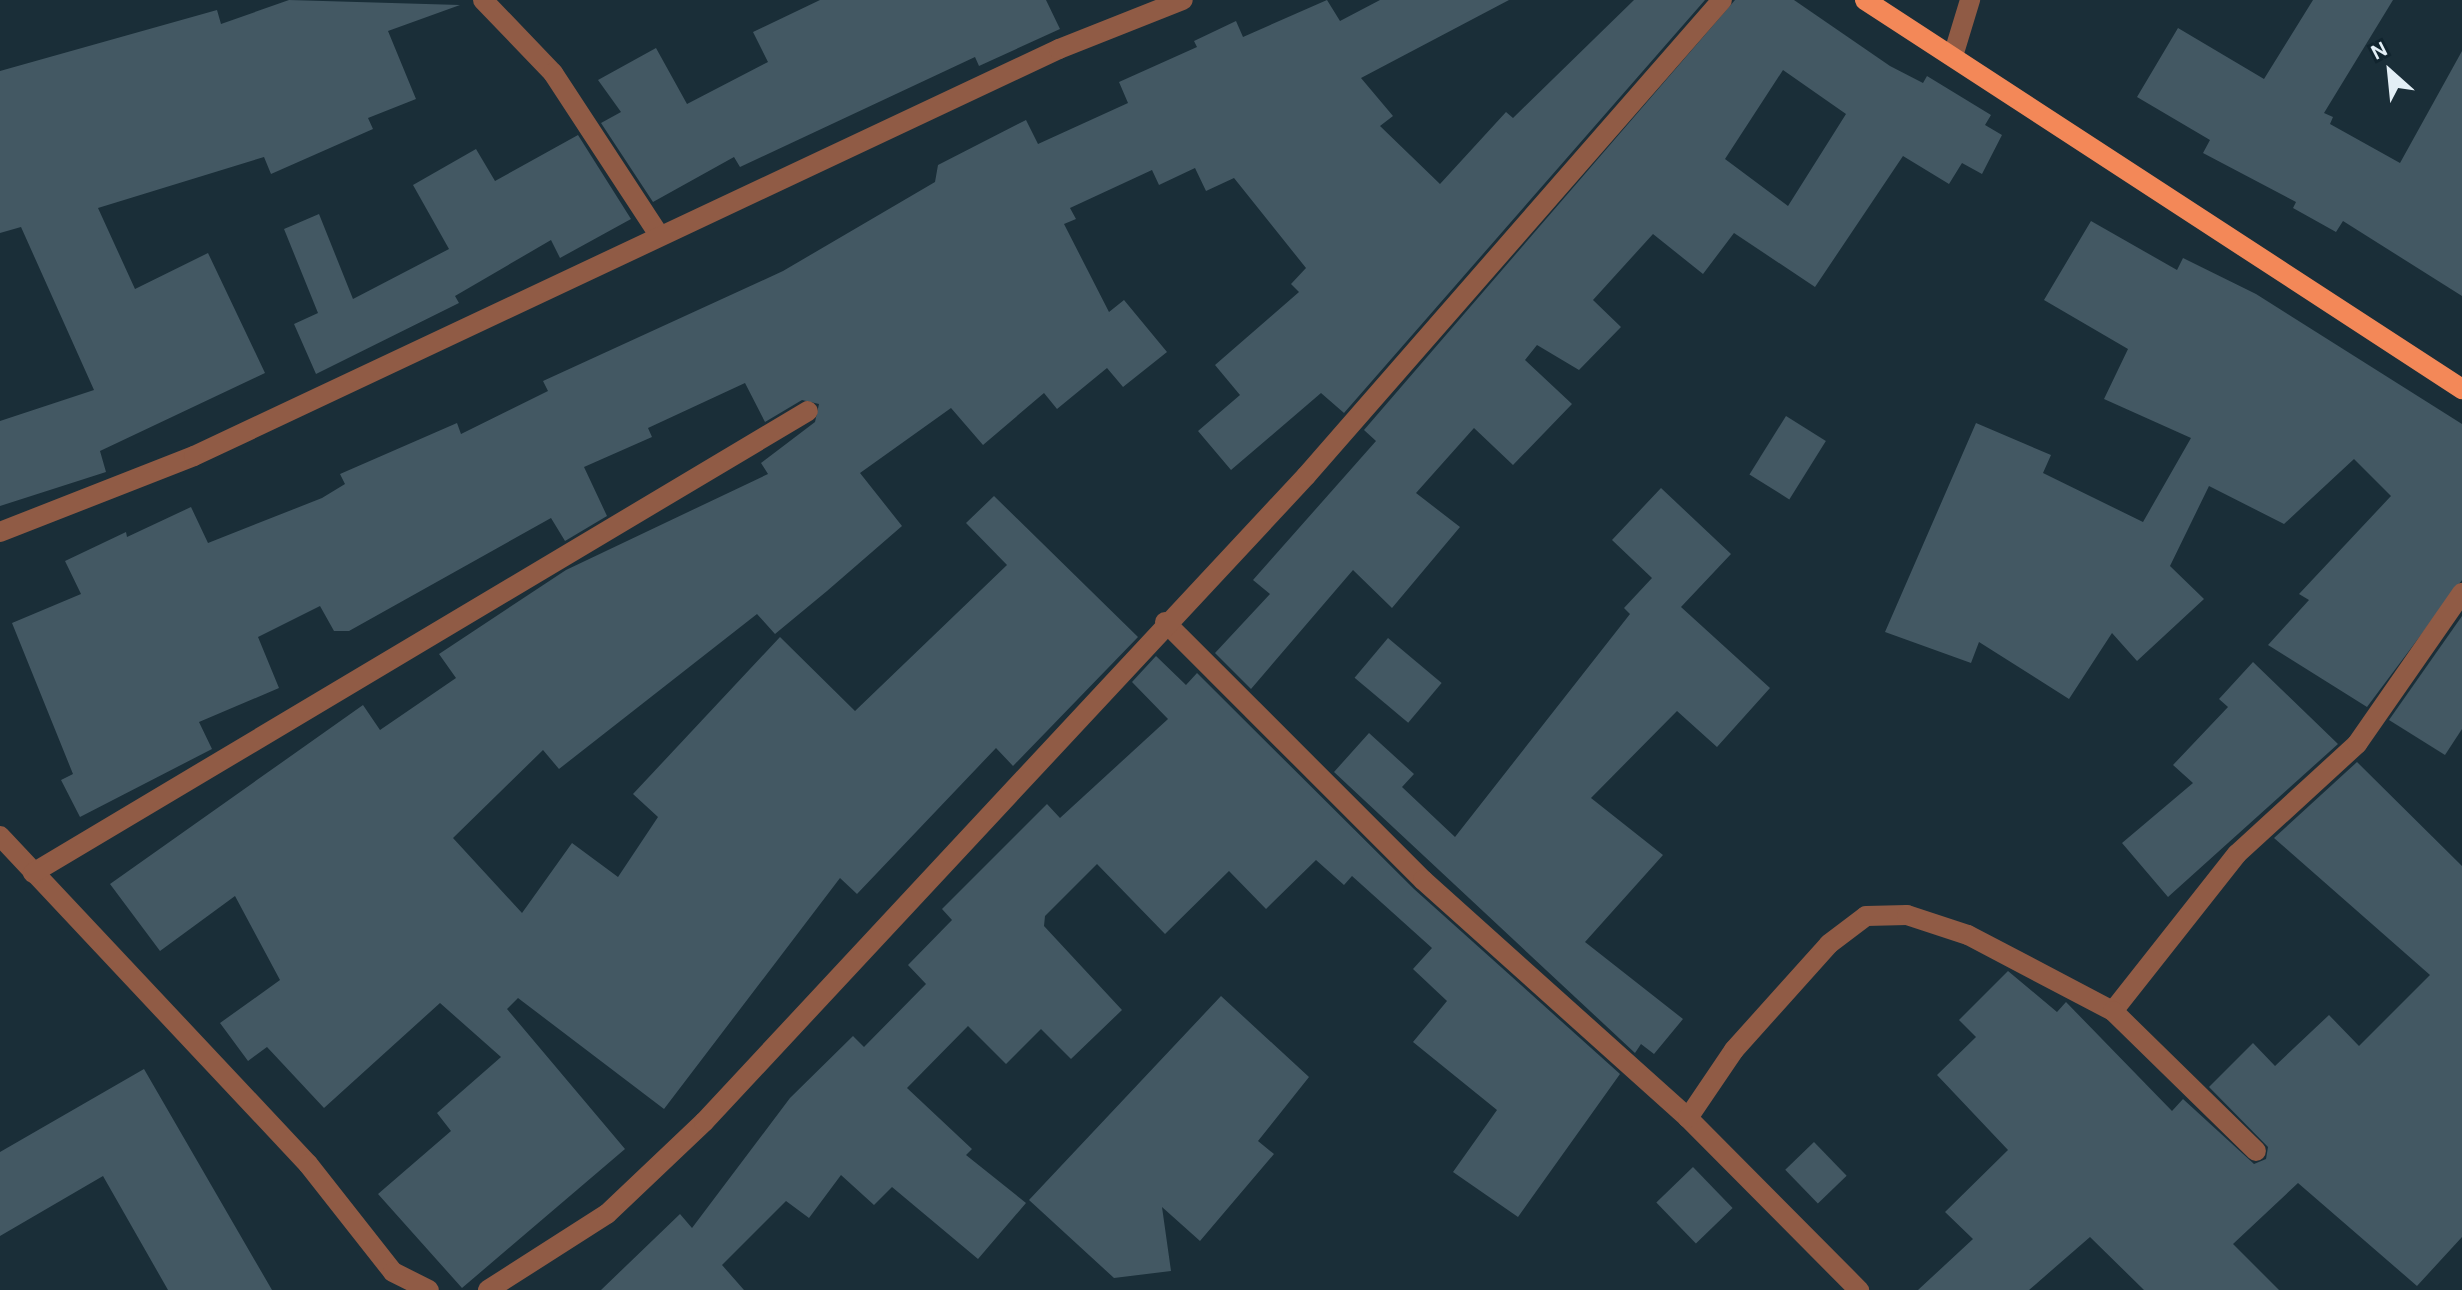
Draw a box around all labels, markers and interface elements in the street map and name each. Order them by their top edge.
north arrow [2350,32,2430,112]
text: N [2366,35,2392,66]

